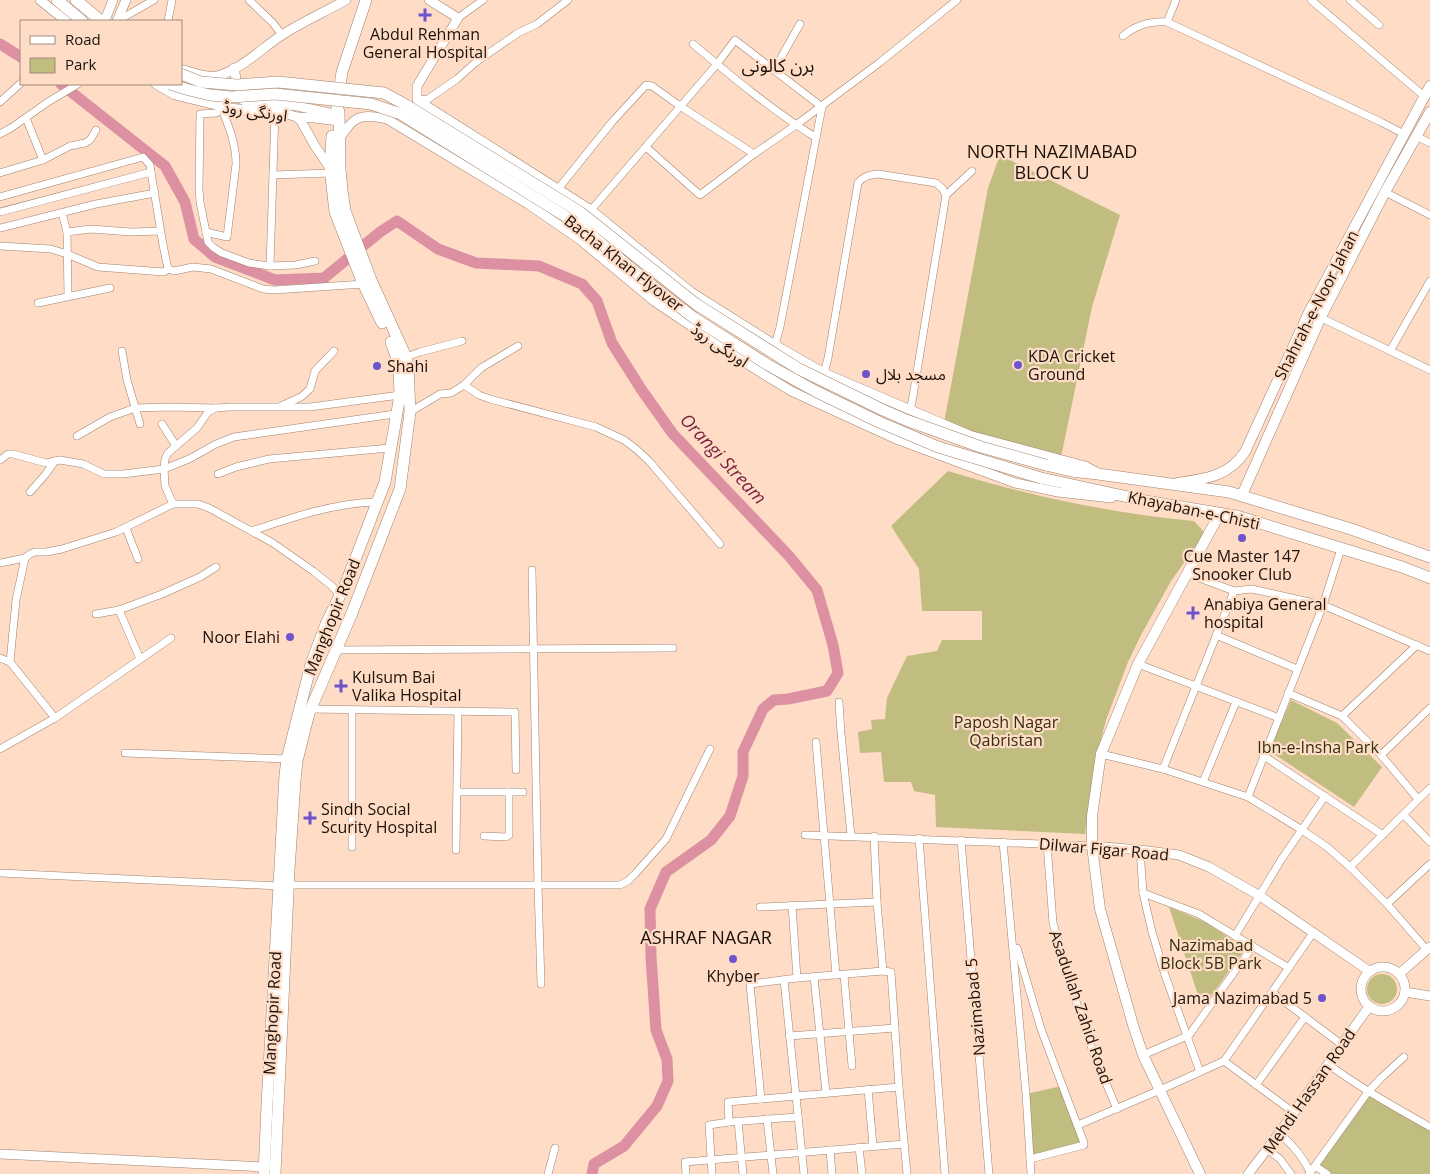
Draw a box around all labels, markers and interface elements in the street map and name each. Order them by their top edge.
marker: Abdul Rehman General Hospital [418,8,432,22]
legend [20,20,182,85]
place label: Abdul Rehman General Hospital [363,23,487,63]
text: Road [65,29,101,49]
district label: ہرن کالونی [742,53,814,77]
text: Park [65,54,96,74]
street label: اورنگی روڈ [221,96,289,126]
district label: NORTH NAZIMABAD BLOCK U [967,139,1137,184]
street label: Bacha Khan Flyover [560,209,689,317]
street label: Shahrah-e-Noor Jahan [1269,226,1363,384]
street label: اورنگی روڈ [687,318,753,372]
place label: KDA Cricket Ground [1028,345,1115,385]
place label: Shahi [387,355,428,377]
marker: KDA Cricket Ground [1012,359,1024,371]
marker: Shahi [371,360,383,372]
place label: مسجد بلال [876,363,946,385]
marker: مسجد بلال [860,368,872,380]
water label: Orangi Stream [675,408,772,509]
street label: Khayaban-e-Chisti [1126,485,1262,535]
marker: Cue Master 147 Snooker Club [1236,532,1248,544]
place label: Cue Master 147 Snooker Club [1184,545,1300,585]
street label: Manghopir Road [299,555,365,679]
place label: Anabiya General hospital [1204,593,1327,633]
marker: Anabiya General hospital [1186,606,1200,620]
place label: Noor Elahi [202,626,280,648]
marker: Noor Elahi [284,631,296,643]
place label: Kulsum Bai Valika Hospital [352,666,461,706]
marker: Kulsum Bai Valika Hospital [334,679,348,693]
park label: Paposh Nagar Qabristan [954,711,1059,751]
park label: Ibn-e-Insha Park [1257,736,1379,758]
place label: Sindh Social Scurity Hospital [321,798,437,838]
marker: Sindh Social Scurity Hospital [303,811,317,825]
street label: Dilwar Figar Road [1038,832,1170,866]
district label: ASHRAF NAGAR [640,925,772,949]
street label: Asadullah Zahid Road [1044,927,1118,1087]
park label: Nazimabad Block 5B Park [1160,934,1262,974]
street label: Manghopir Road [258,951,286,1075]
marker: Khyber [727,953,739,965]
street label: Nazimabad 5 [960,957,990,1057]
place label: Khyber [707,965,760,987]
place label: Jama Nazimabad 5 [1171,987,1312,1009]
marker: Jama Nazimabad 5 [1316,992,1328,1004]
street label: Mehdi Hassan Road [1257,1024,1361,1158]

